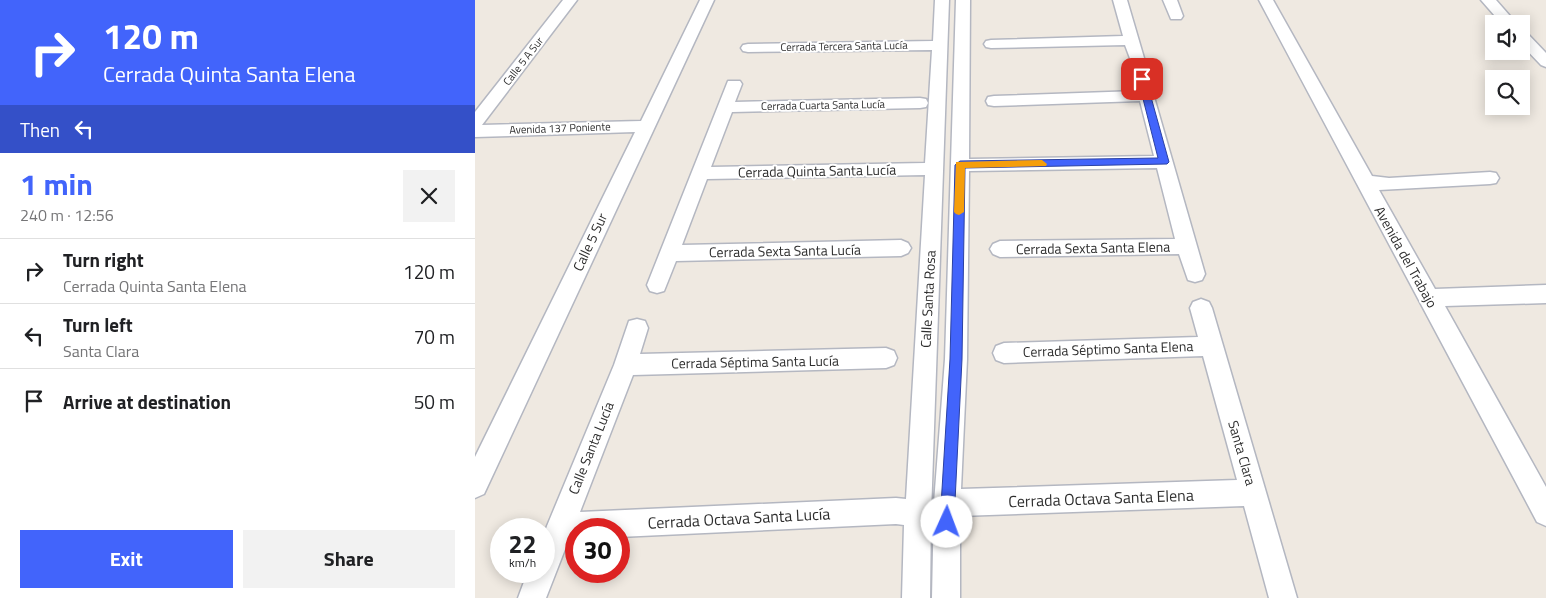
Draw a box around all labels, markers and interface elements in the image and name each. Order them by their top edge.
text: 120 m [103,9,199,63]
map controls [1485,15,1530,115]
button: sound [1485,15,1530,60]
icon: right [20,20,85,85]
street label: Calle 5 A Sur [499,33,547,89]
street label: Cerrada Tercera Santa Lucía [780,37,908,55]
text: Cerrada Quinta Santa Elena [103,57,355,91]
pin [1121,58,1163,100]
icon: arrive [1128,65,1156,93]
button: search [1485,70,1530,115]
street label: Cerrada Cuarta Santa Lucía [761,96,886,114]
text: Then [20,115,60,144]
icon: left [70,115,98,143]
street label: Avenida 137 Poniente [509,118,611,138]
street label: Cerrada Quinta Santa Lucía [738,159,896,182]
text: 1 min [20,161,93,207]
button: close [403,170,455,222]
street label: Avenida del Trabajo [1370,202,1443,311]
text: 240 m · 12:56 [20,203,114,227]
street label: Calle 5 Sur [567,209,612,274]
street label: Cerrada Sexta Santa Elena [1016,236,1170,259]
street label: Cerrada Sexta Santa Lucía [709,239,861,262]
text: Turn right [63,245,144,274]
street label: Calle Santa Rosa [914,250,941,348]
icon: right [20,257,48,285]
text: 120 m [403,257,455,286]
text: Cerrada Quinta Santa Elena [63,274,247,298]
text: Turn left [63,310,133,339]
icon: left [20,322,48,350]
text: 70 m [414,322,455,351]
street label: Cerrada Séptimo Santa Elena [1022,335,1194,362]
text: Santa Clara [63,339,139,363]
street label: Cerrada Séptima Santa Lucía [671,350,839,373]
icon: arrive [20,387,48,415]
text: Arrive at destination [63,387,231,416]
text: 50 m [414,387,455,416]
street label: Calle Santa Lucía [562,398,619,497]
street label: Santa Clara [1223,418,1262,488]
street label: Cerrada Octava Santa Elena [1008,483,1194,513]
position arrow [920,495,972,547]
street label: Cerrada Octava Santa Lucía [647,501,831,535]
speed limit sign: 30 [565,518,630,583]
text: 22 [508,525,537,563]
button: Exit [20,530,233,588]
button: Share [243,530,455,588]
text: km/h [509,553,536,572]

